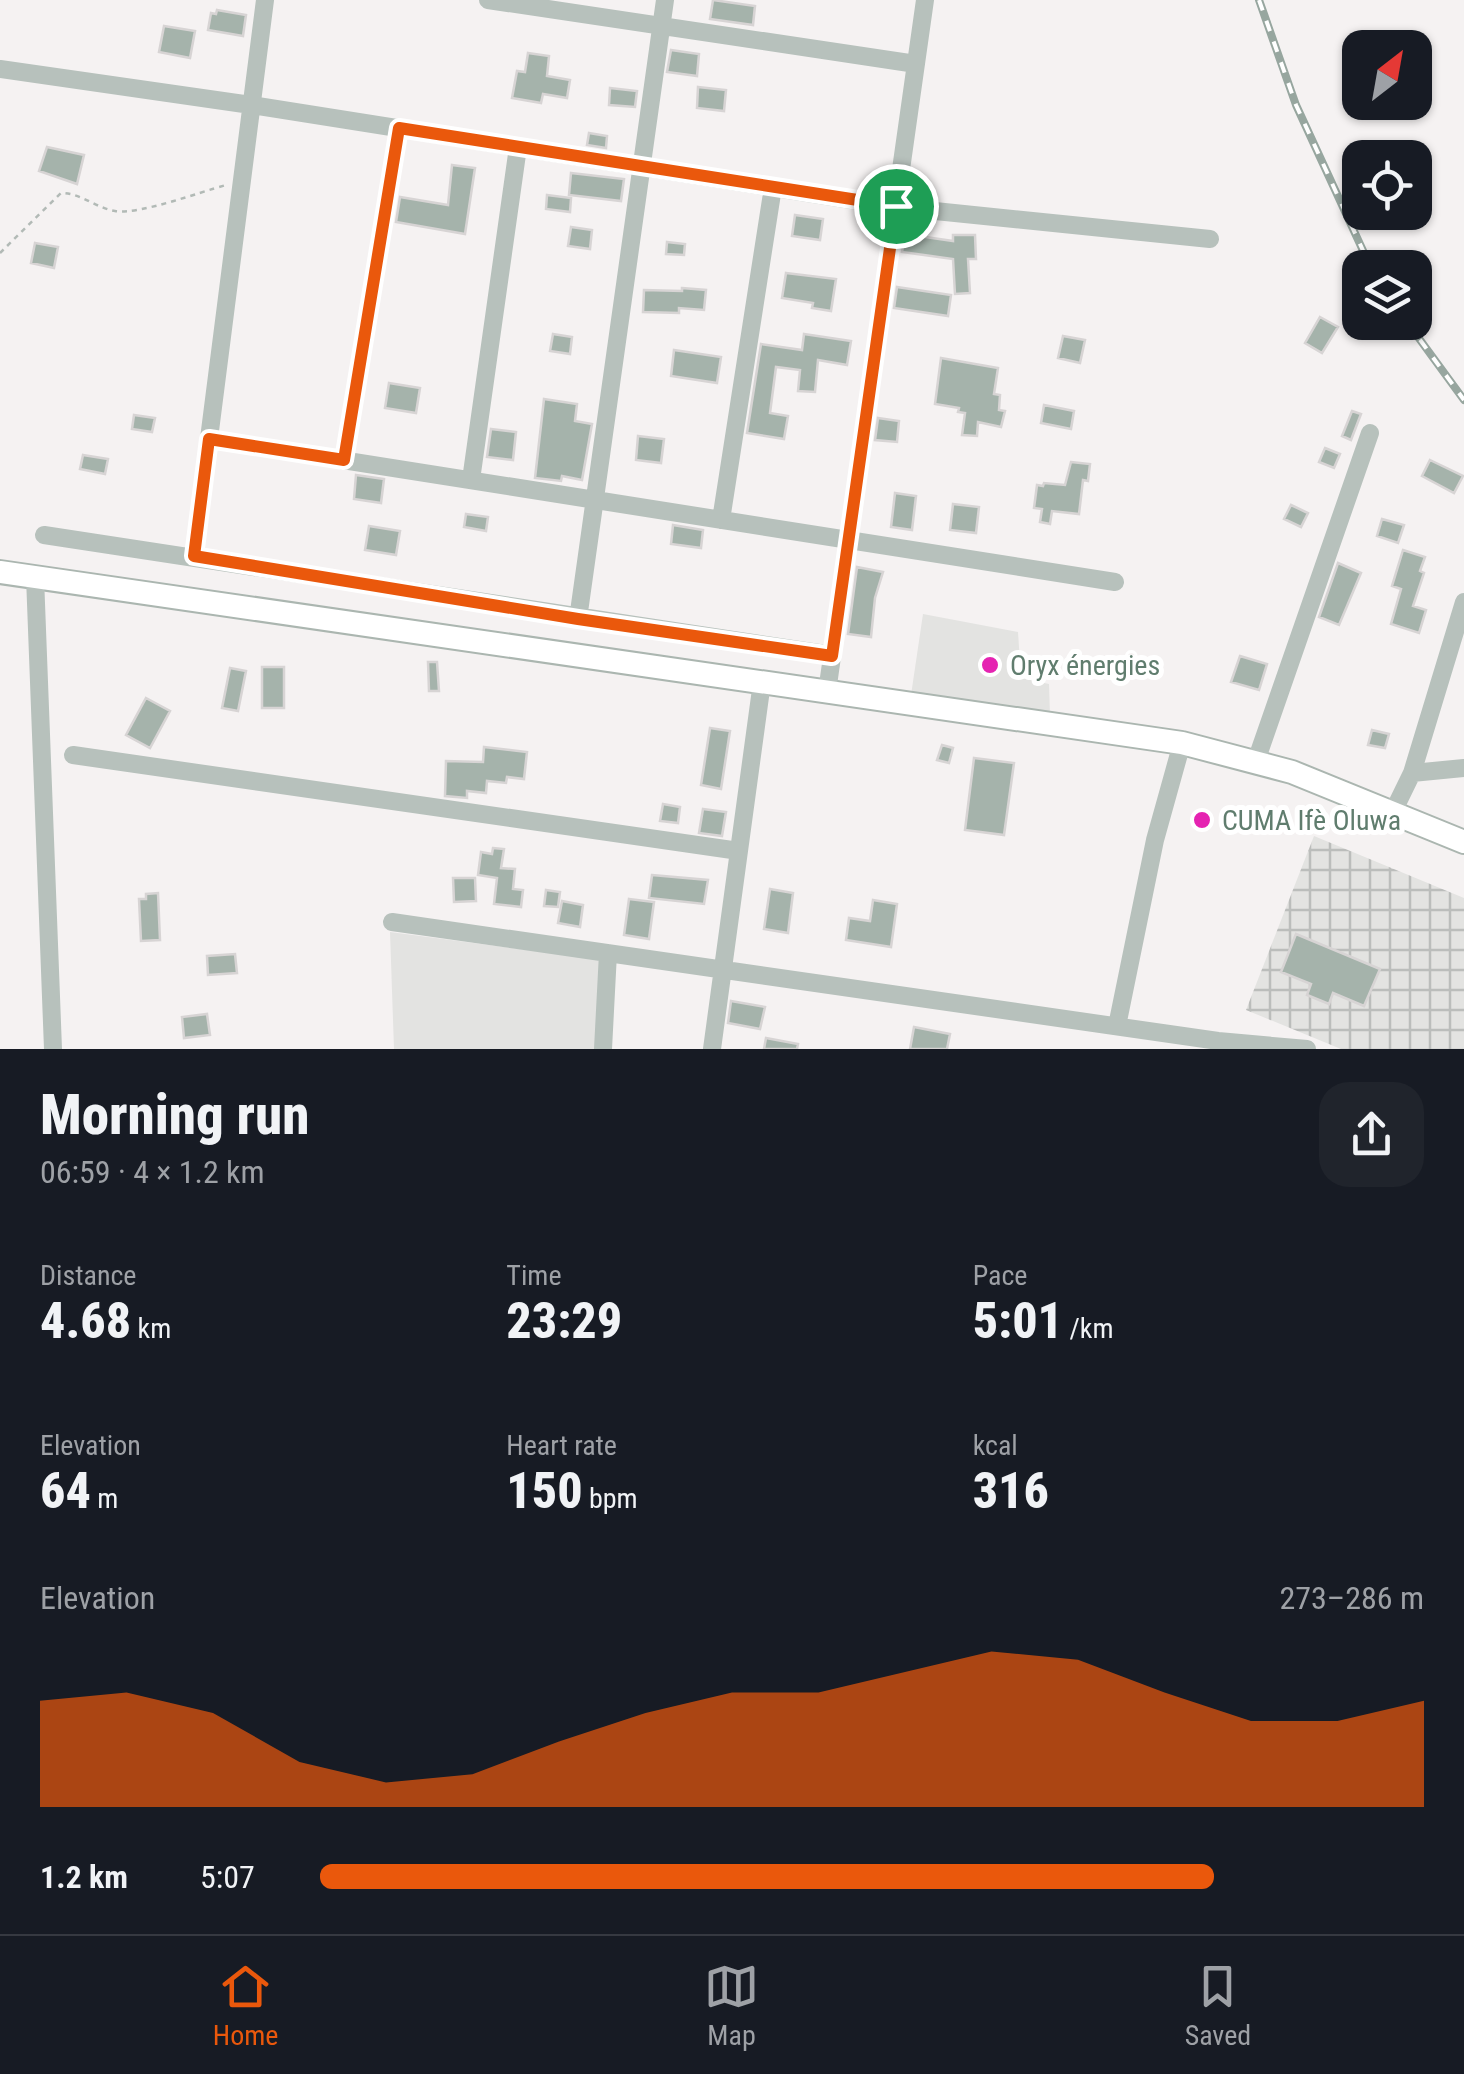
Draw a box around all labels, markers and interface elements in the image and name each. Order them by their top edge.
north arrow [1342,30,1432,120]
map controls [1342,30,1432,340]
button: locate [1342,140,1432,230]
pin [854,164,939,249]
icon: arrive [869,179,924,234]
button: layers [1342,250,1432,340]
place label: Oryx énergies [1010,649,1160,682]
marker: Oryx énergies [979,654,1001,676]
place label: CUMA Ifè Oluwa [1222,804,1401,837]
marker: CUMA Ifè Oluwa [1191,809,1213,831]
button: share [1319,1082,1424,1187]
text: Morning run [40,1083,309,1147]
text: 06:59 · 4 × 1.2 km [40,1153,265,1191]
text: Distance [40,1259,137,1292]
text: Time [506,1259,562,1292]
text: Pace [973,1259,1028,1292]
text: 4.68 [40,1292,131,1350]
text: 23:29 [506,1292,622,1350]
text: 5:01 [973,1292,1063,1350]
text: km [131,1312,171,1345]
text: /km [1063,1312,1114,1345]
text: Elevation [40,1429,141,1462]
text: Heart rate [506,1429,617,1462]
text: kcal [973,1429,1018,1462]
text: 64 [40,1462,91,1520]
text: 150 [506,1462,583,1520]
text: 316 [973,1462,1049,1520]
text: m [91,1482,118,1515]
text: bpm [583,1482,638,1515]
text: Elevation [40,1579,155,1617]
text: 273–286 m [1279,1579,1424,1617]
text: 1.2 km [40,1858,128,1896]
text: 5:07 [200,1858,255,1896]
tab: Home [213,1959,278,2052]
tab: Map [704,1959,759,2052]
tab: Saved [1185,1959,1251,2052]

